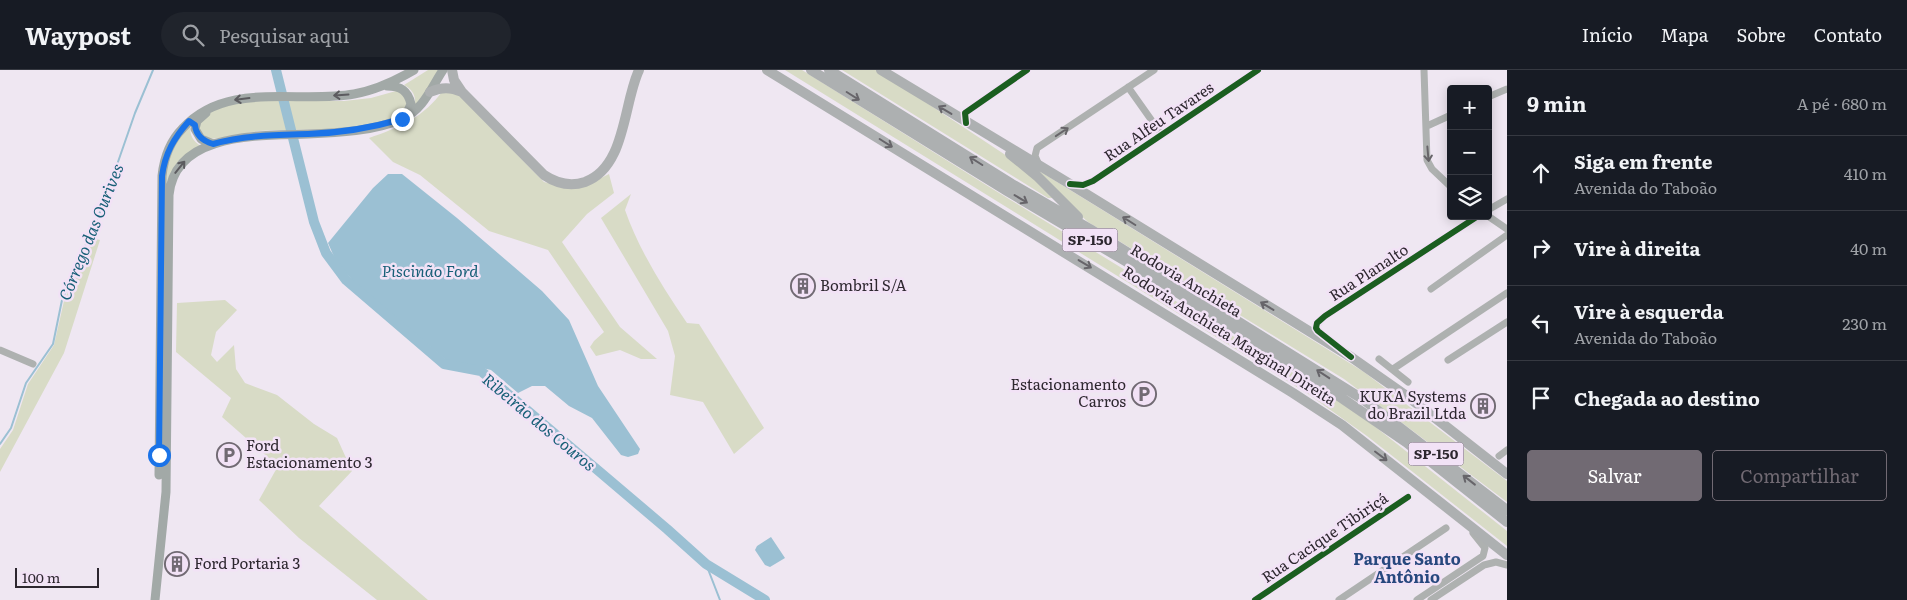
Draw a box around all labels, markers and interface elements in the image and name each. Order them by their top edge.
search box [161,12,511,57]
text: Waypost [25,17,131,52]
icon: search [179,21,207,49]
text: Pesquisar aqui [219,21,349,49]
text: Início [1582,21,1632,48]
text: Mapa [1660,21,1708,48]
text: Sobre [1736,21,1786,48]
text: Contato [1814,21,1882,48]
street label: Rua Alfeu Tavares [1099,75,1218,166]
map controls [1447,85,1492,220]
button: + [1447,85,1492,130]
text: 9 min [1527,87,1587,118]
one-way arrow [333,90,349,99]
one-way arrow [845,91,859,101]
text: A pé · 680 m [1797,91,1887,115]
one-way arrow [234,94,250,104]
one-way arrow [938,104,952,114]
route end [391,108,414,131]
one-way arrow [1055,127,1069,137]
button: − [1447,130,1492,175]
one-way arrow [879,138,893,148]
one-way arrow [1423,145,1433,161]
text: Siga em frente [1574,147,1712,175]
one-way arrow [969,156,983,166]
icon: ahead [1527,159,1555,187]
water label: Córrego das Ourives [52,160,128,304]
one-way arrow [174,160,185,173]
text: 410 m [1844,161,1887,185]
button: layers [1447,175,1492,220]
text: Avenida do Taboão [1574,175,1717,199]
one-way arrow [1013,195,1027,205]
one-way arrow [1122,215,1136,225]
road number: SP-150 [1062,228,1118,252]
icon: right [1527,234,1555,262]
text: Vire à direita [1574,234,1701,262]
text: 40 m [1850,236,1887,260]
street label: Rodovia Anchieta [1127,237,1248,323]
street label: Rua Planalto [1324,237,1413,306]
water label: Piscinão Ford [382,258,479,282]
street label: Rodovia Anchieta Marginal Direita [1118,259,1342,411]
one-way arrow [1077,260,1091,270]
building icon: Bombril S/A [790,273,816,299]
place label: Bombril S/A [820,273,907,296]
text: Vire à esquerda [1574,297,1724,325]
one-way arrow [1260,300,1274,310]
icon: left [1527,309,1555,337]
text: 230 m [1842,311,1887,335]
text: Avenida do Taboão [1574,325,1717,349]
water label: Ribeirão dos Couros [478,367,602,476]
one-way arrow [1317,368,1331,378]
place label: Estacionamento Carros [1011,372,1126,412]
parking icon: Estacionamento Carros [1131,381,1157,407]
place label: KUKA Systems do Brazil Ltda [1359,384,1467,424]
icon: arrive [1527,384,1555,412]
text: Chegada ao destino [1574,384,1760,412]
building icon: KUKA Systems do Brazil Ltda [1470,393,1496,419]
place label: Ford Estacionamento 3 [246,433,373,473]
parking icon: Ford Estacionamento 3 [216,442,242,468]
road number: SP-150 [1408,442,1464,466]
route start [148,444,171,467]
one-way arrow [1374,450,1387,461]
button: Salvar [1527,450,1702,501]
button: Compartilhar [1712,450,1887,501]
one-way arrow [1463,474,1476,485]
street label: Rua Cacique Tibiriçá [1256,485,1393,588]
district label: Parque Santo Antônio [1353,546,1461,588]
building icon: Ford Portaria 3 [164,551,190,577]
place label: Ford Portaria 3 [194,551,300,574]
scale bar [15,565,99,588]
text: 100 m [22,567,60,587]

